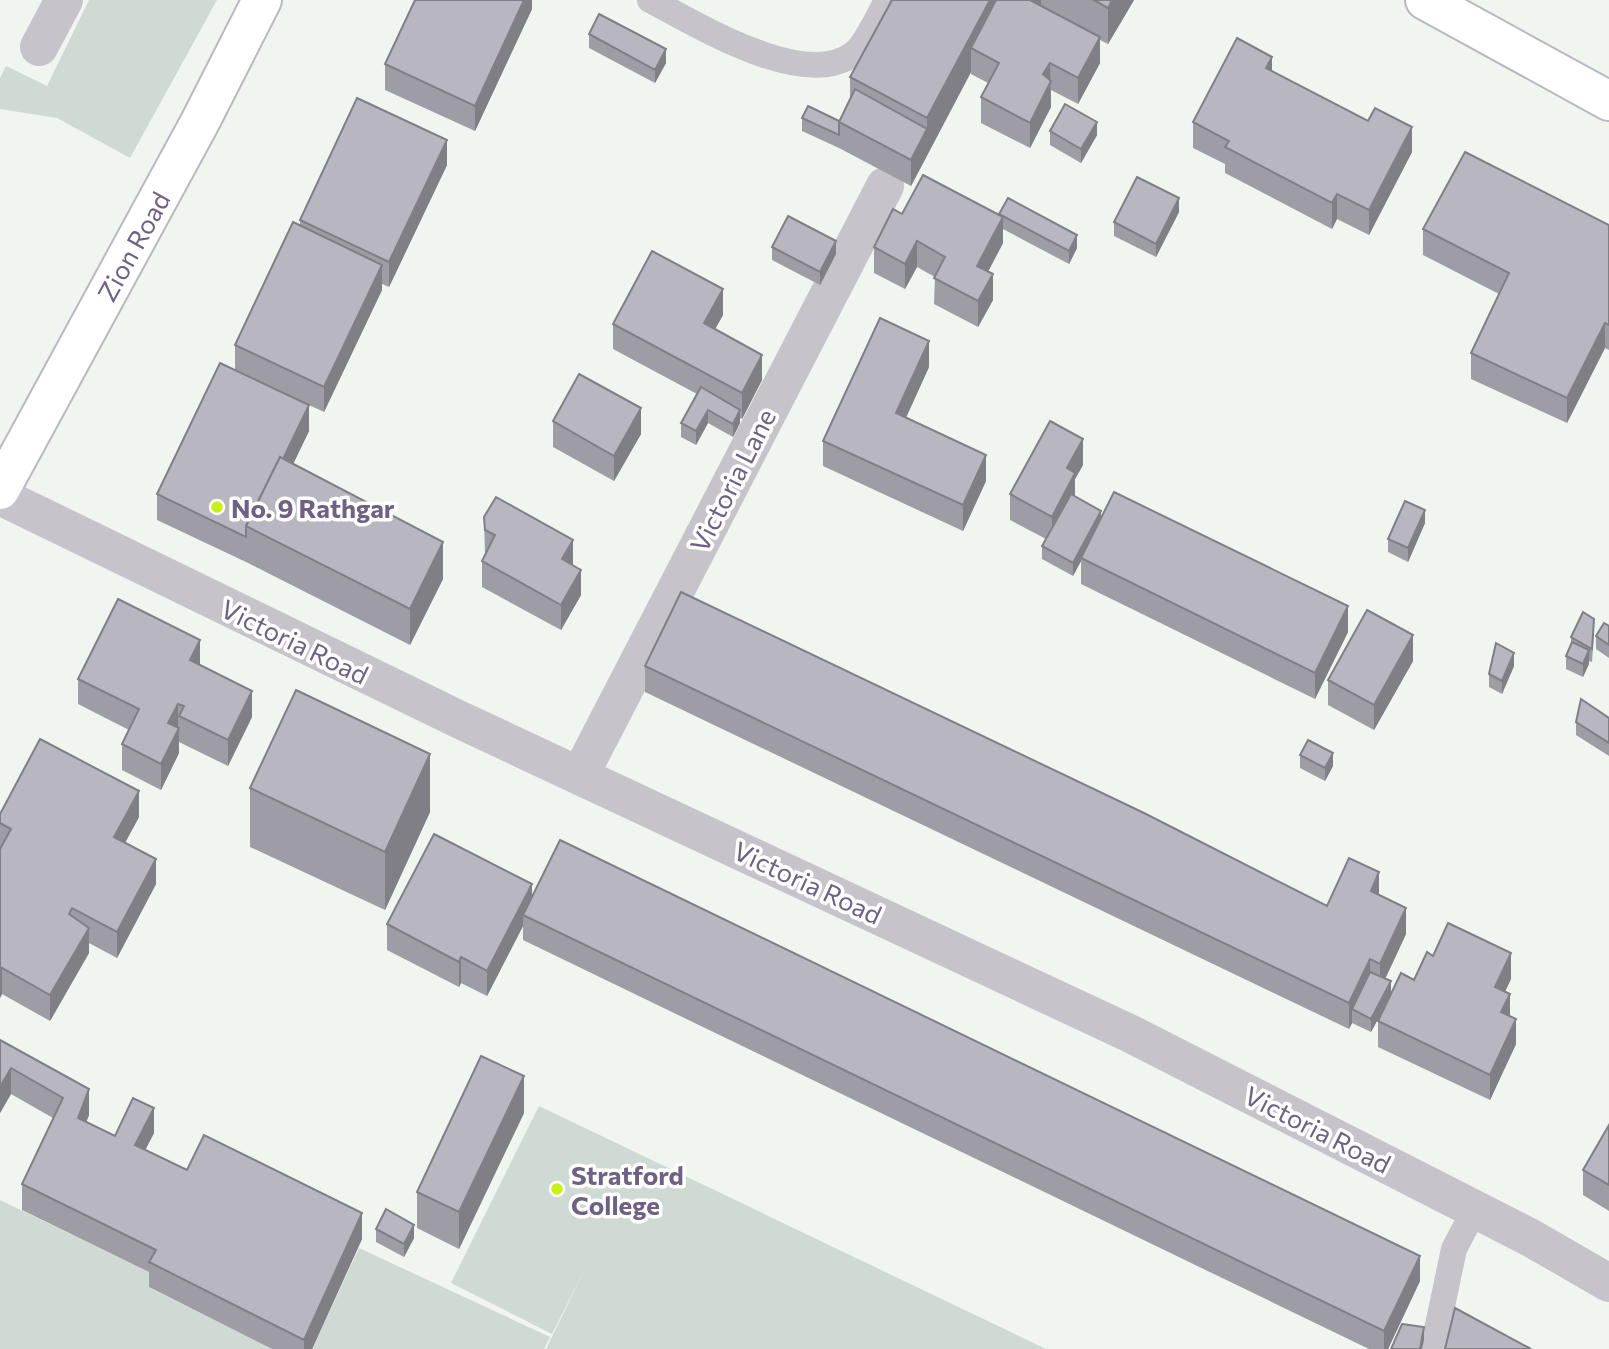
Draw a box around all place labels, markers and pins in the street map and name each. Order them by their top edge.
place label: No. 9 Rathgar [231,492,395,523]
marker: No. 9 Rathgar [209,499,225,515]
place label: Stratford College [571,1159,684,1220]
marker: Stratford College [549,1181,565,1197]

